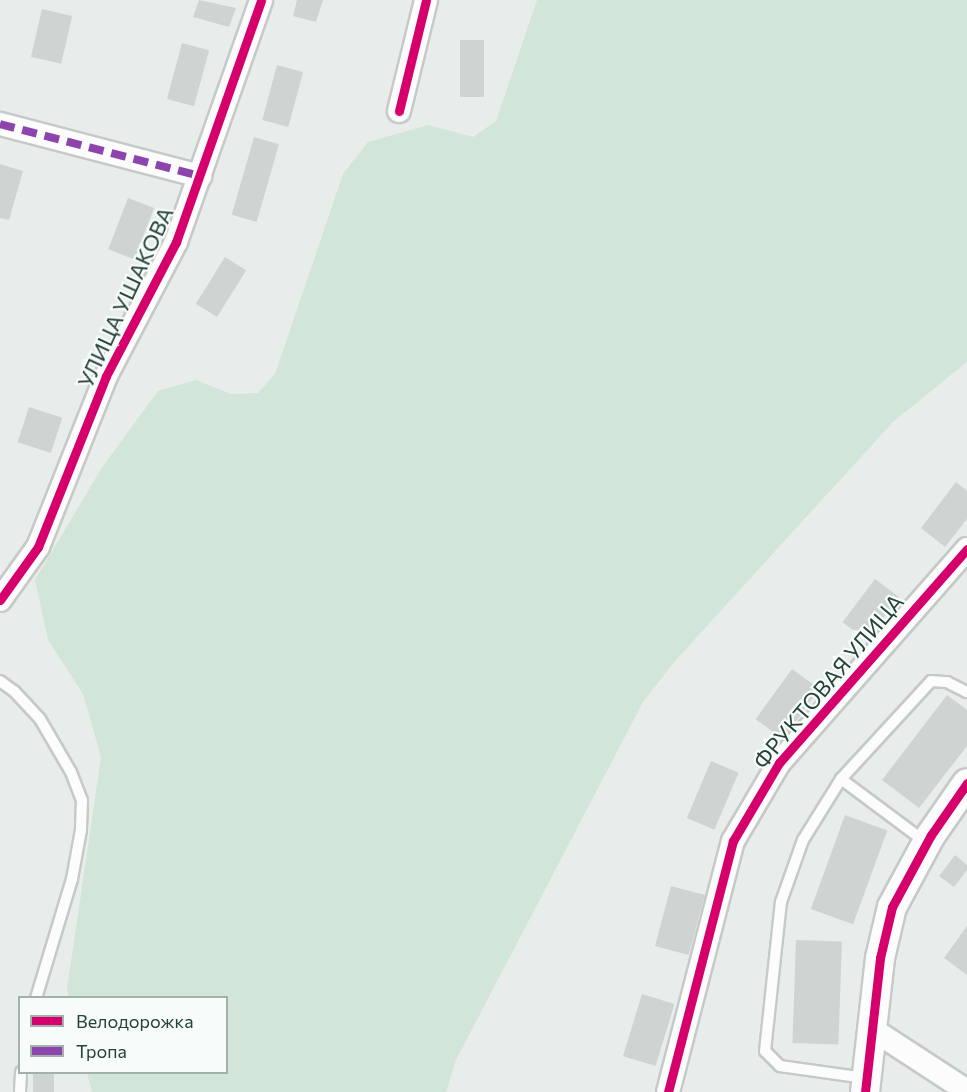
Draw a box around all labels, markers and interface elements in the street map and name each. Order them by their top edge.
street label: УЛИЦА УШАКОВА [72,202,178,392]
street label: ФРУКТОВАЯ УЛИЦА [747,588,909,774]
legend [18,996,228,1074]
text: Велодорожка [76,1010,194,1032]
text: Тропа [76,1040,127,1062]

